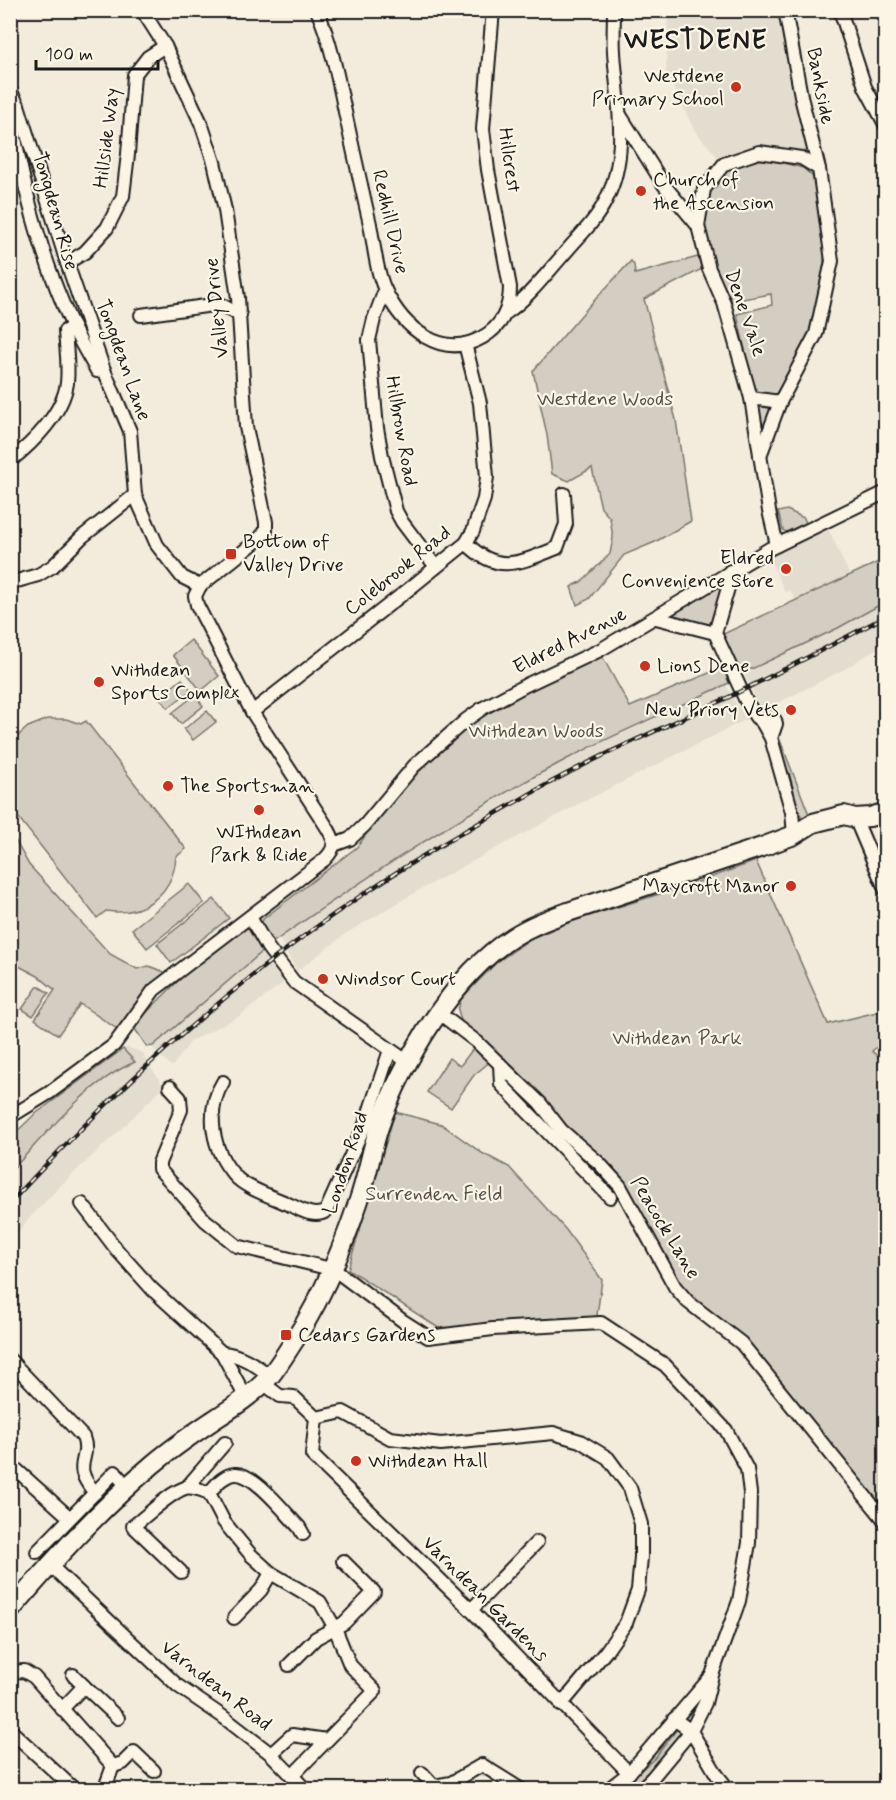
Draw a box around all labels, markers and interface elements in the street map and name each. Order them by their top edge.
district label: WESTDENE [623,24,768,58]
scale bar [36,33,158,71]
text: 100 m [45,43,93,67]
street label: Bankside [799,45,841,127]
place label: Westdene Primary School [592,63,724,113]
marker: Westdene Primary School [729,80,743,94]
street label: Hillside Way [87,86,127,190]
street label: Hillcrest [491,126,527,194]
street label: Tongdean Rise [24,149,85,274]
street label: Redhill Drive [365,167,415,277]
place label: Church of the Ascension [653,167,774,217]
marker: Church of the Ascension [634,184,648,198]
street label: Valley Drive [198,256,236,360]
street label: Dene Vale [718,266,773,360]
street label: Tongdean Lane [88,296,157,425]
street label: Hillbrow Road [378,374,424,488]
park label: Westdene Woods [537,386,673,413]
street label: Colebrook Road [339,520,457,622]
place label: Bottom of Valley Drive [243,529,344,579]
place label: Eldred Convenience Store [621,545,774,595]
marker: Bottom of Valley Drive [224,547,238,561]
marker: Eldred Convenience Store [779,562,793,576]
street label: Eldred Avenue [509,601,631,681]
place label: Lions Dene [657,653,749,680]
place label: Withdean Sports Complex [111,657,240,707]
marker: Lions Dene [638,659,652,673]
marker: Withdean Sports Complex [92,675,106,689]
place label: New Priory Vets [645,697,779,724]
marker: New Priory Vets [784,703,798,717]
park label: Withdean Woods [468,718,604,745]
place label: The Sportsman [180,773,315,800]
marker: The Sportsman [161,779,175,793]
marker: WIthdean Park & Ride [252,803,266,817]
place label: WIthdean Park & Ride [210,819,308,869]
place label: Maycroft Manor [643,873,780,900]
marker: Maycroft Manor [784,879,798,893]
place label: Windsor Court [335,966,456,993]
marker: Windsor Court [316,972,330,986]
park label: Withdean Park [612,1025,742,1052]
street label: London Road [317,1108,375,1218]
street label: Peacock Lane [624,1172,706,1284]
park label: Surrenden Field [365,1181,503,1208]
place label: Cedars Gardens [298,1322,435,1349]
marker: Cedars Gardens [279,1328,293,1342]
place label: Withdean Hall [368,1448,488,1475]
marker: Withdean Hall [349,1454,363,1468]
street label: Varndean Gardens [416,1530,554,1668]
street label: Varndean Road [155,1634,277,1738]

